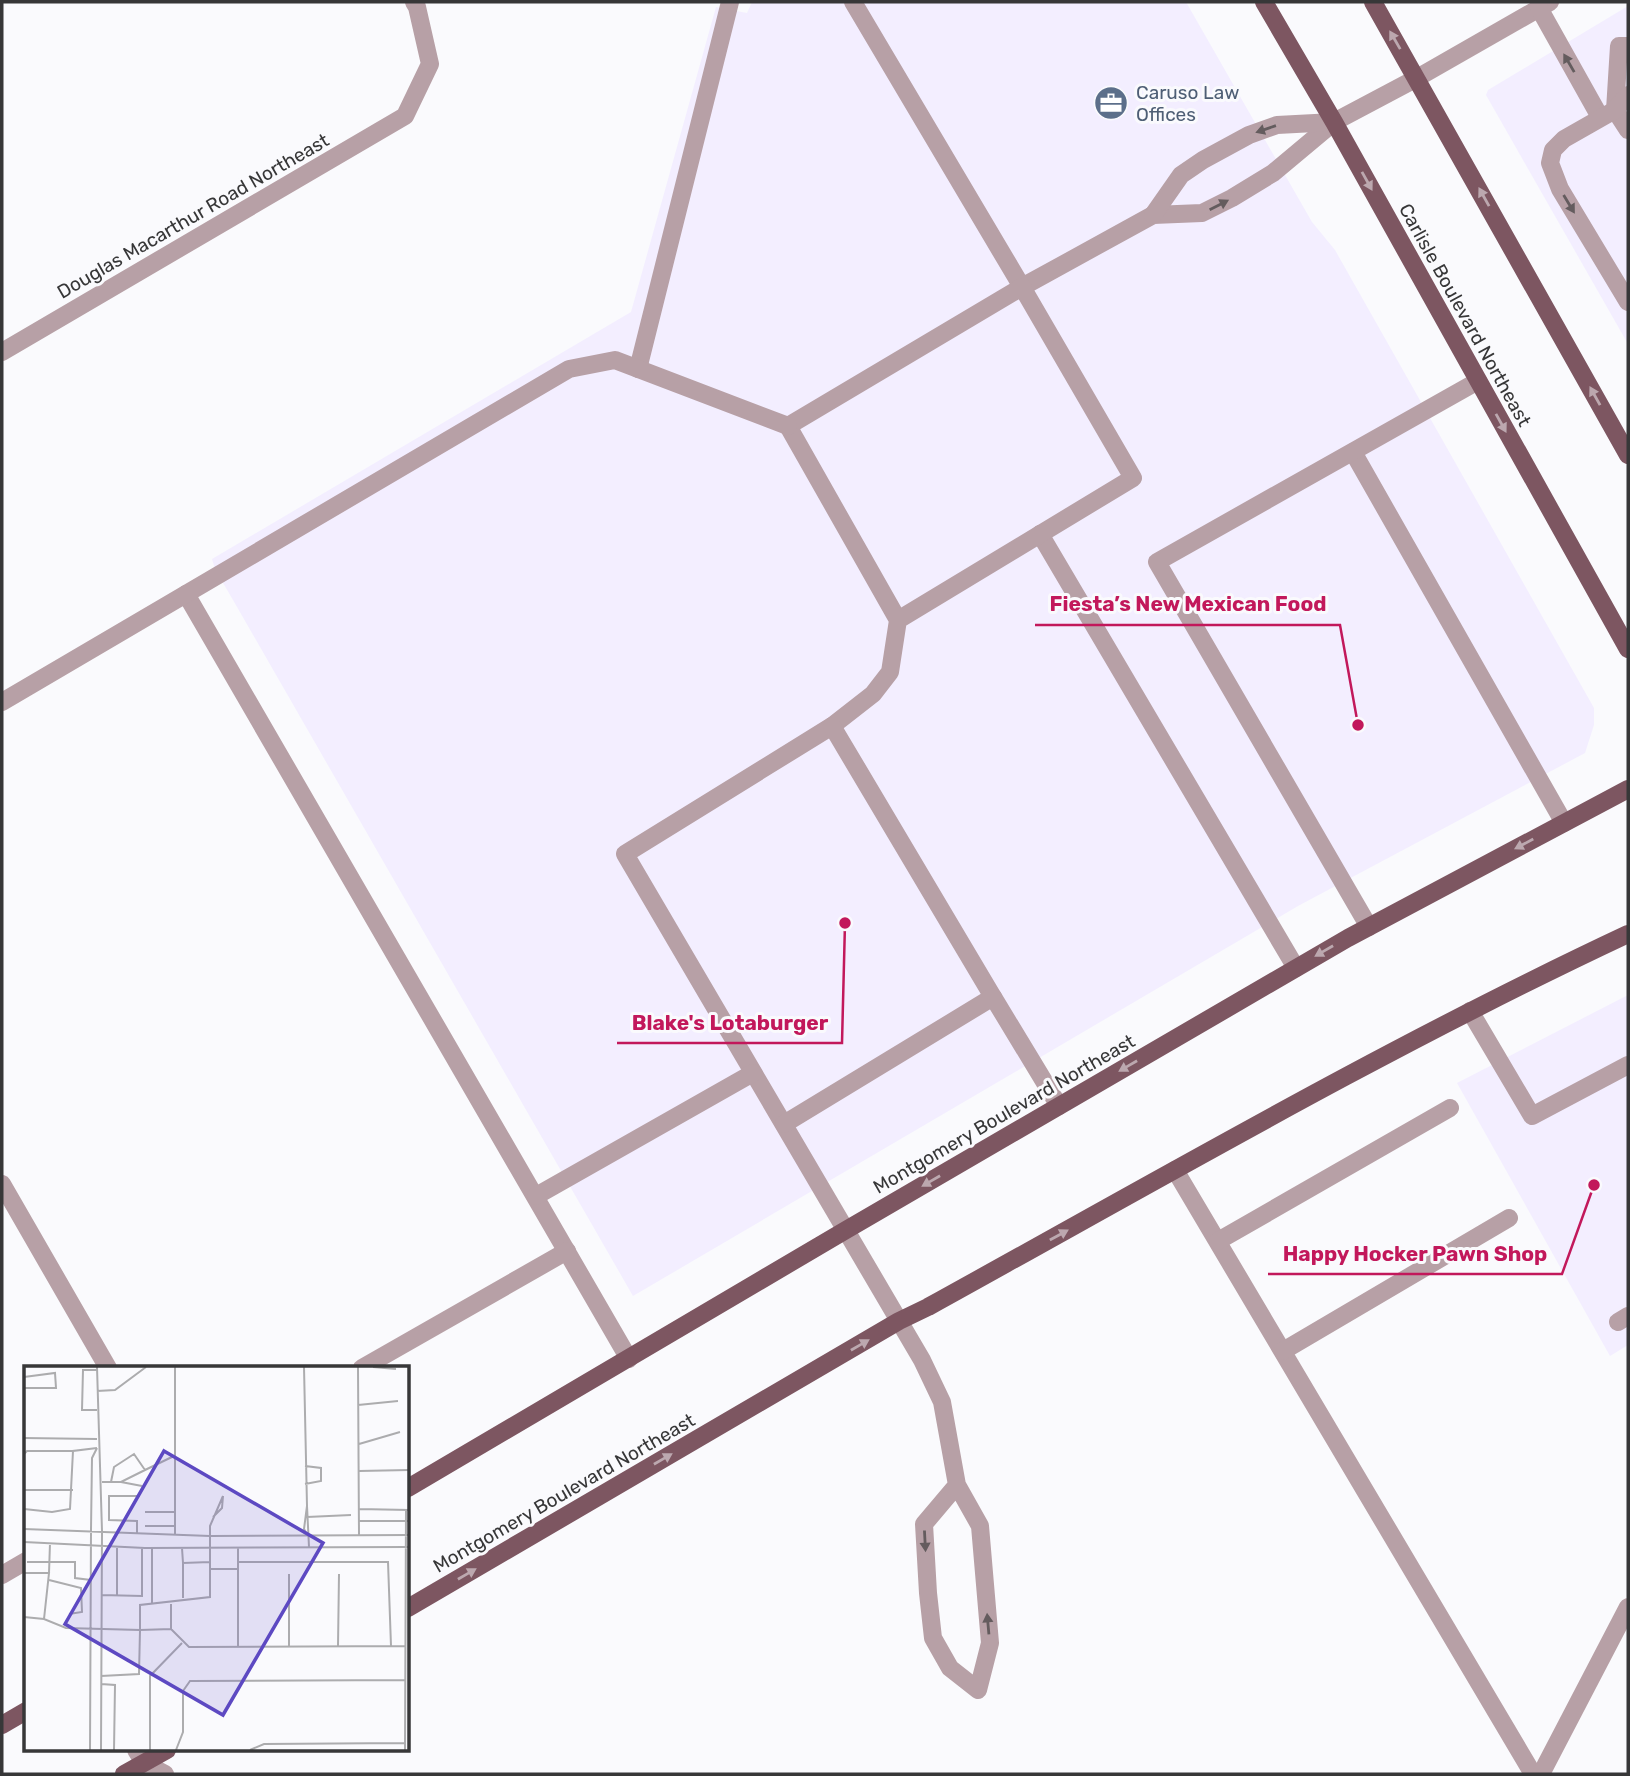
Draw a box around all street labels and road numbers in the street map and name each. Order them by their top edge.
street label: Douglas Macarthur Road Northeast [53,128,334,303]
street label: Carlisle Boulevard Northeast [1394,200,1536,431]
street label: Montgomery Boulevard Northeast [869,1029,1140,1199]
street label: Montgomery Boulevard Northeast [429,1408,700,1578]

